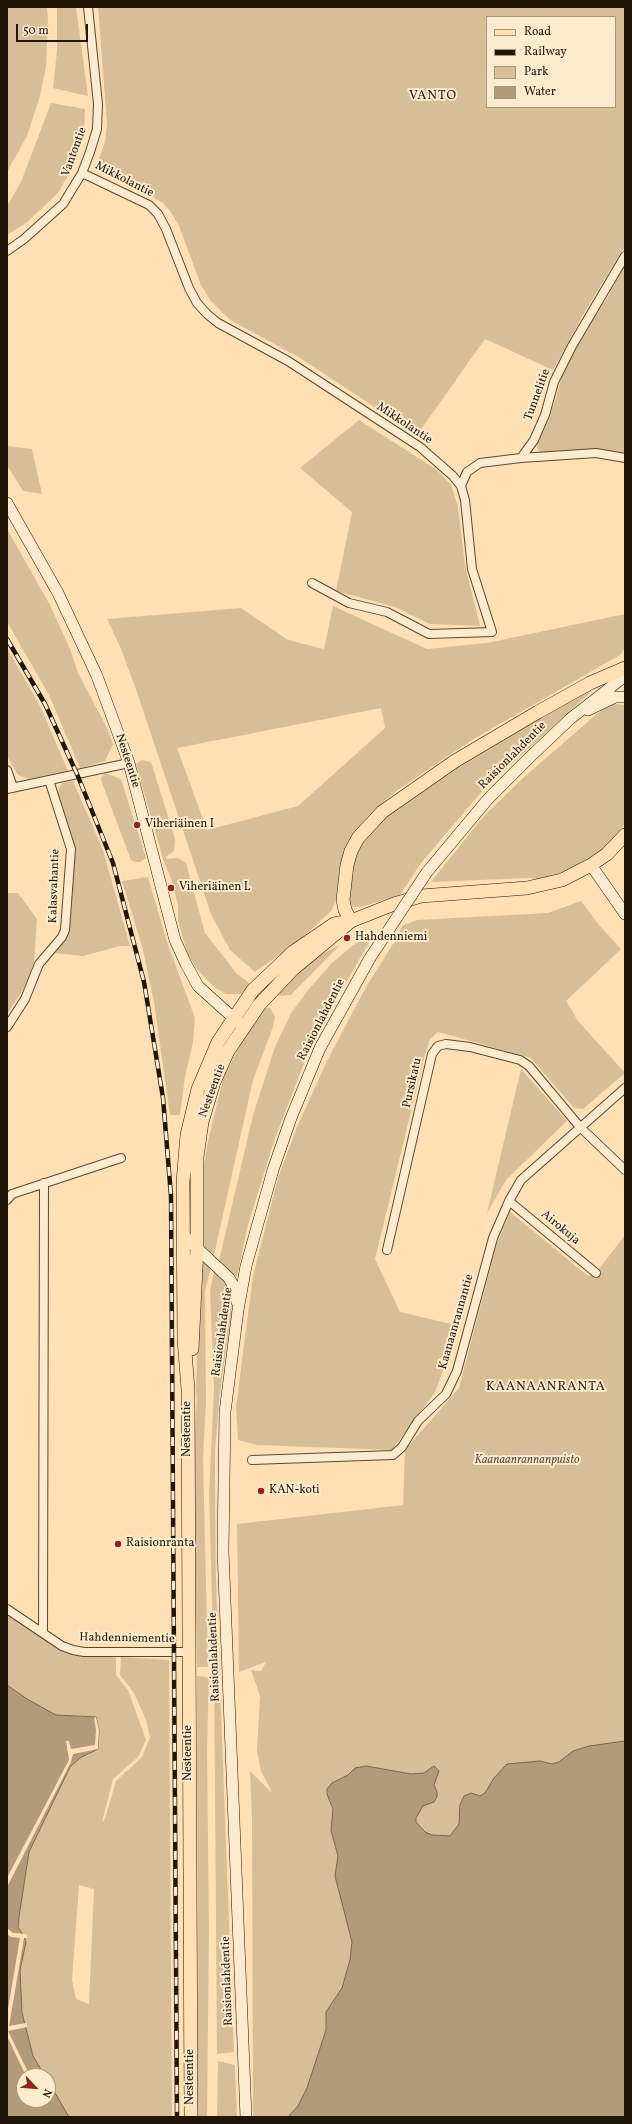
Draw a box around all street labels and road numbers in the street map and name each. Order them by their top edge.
street label: Vantontie [59,125,91,179]
street label: Mikkolantie [92,159,156,201]
street label: Tunnelitie [522,367,554,423]
street label: Mikkolantie [373,400,435,448]
street label: Raisionlahdentie [476,719,550,793]
street label: Nesteentie [112,732,142,790]
street label: Kalasvahantie [47,848,63,924]
street label: Raisionlahdentie [295,977,349,1063]
street label: Pursikatu [400,1057,426,1109]
street label: Nesteentie [197,1062,229,1120]
street label: Airokuja [538,1208,582,1248]
street label: Kaanaanrannantie [437,1273,477,1371]
street label: Raisionlahdentie [210,1286,236,1378]
street label: Nesteentie [181,1401,195,1457]
street label: Raisionlahdentie [206,1612,224,1702]
street label: Hahdenniementie [79,1631,175,1647]
street label: Nesteentie [182,1725,196,1781]
street label: Raisionlahdentie [219,1936,237,2026]
street label: Nesteentie [184,2049,198,2105]

